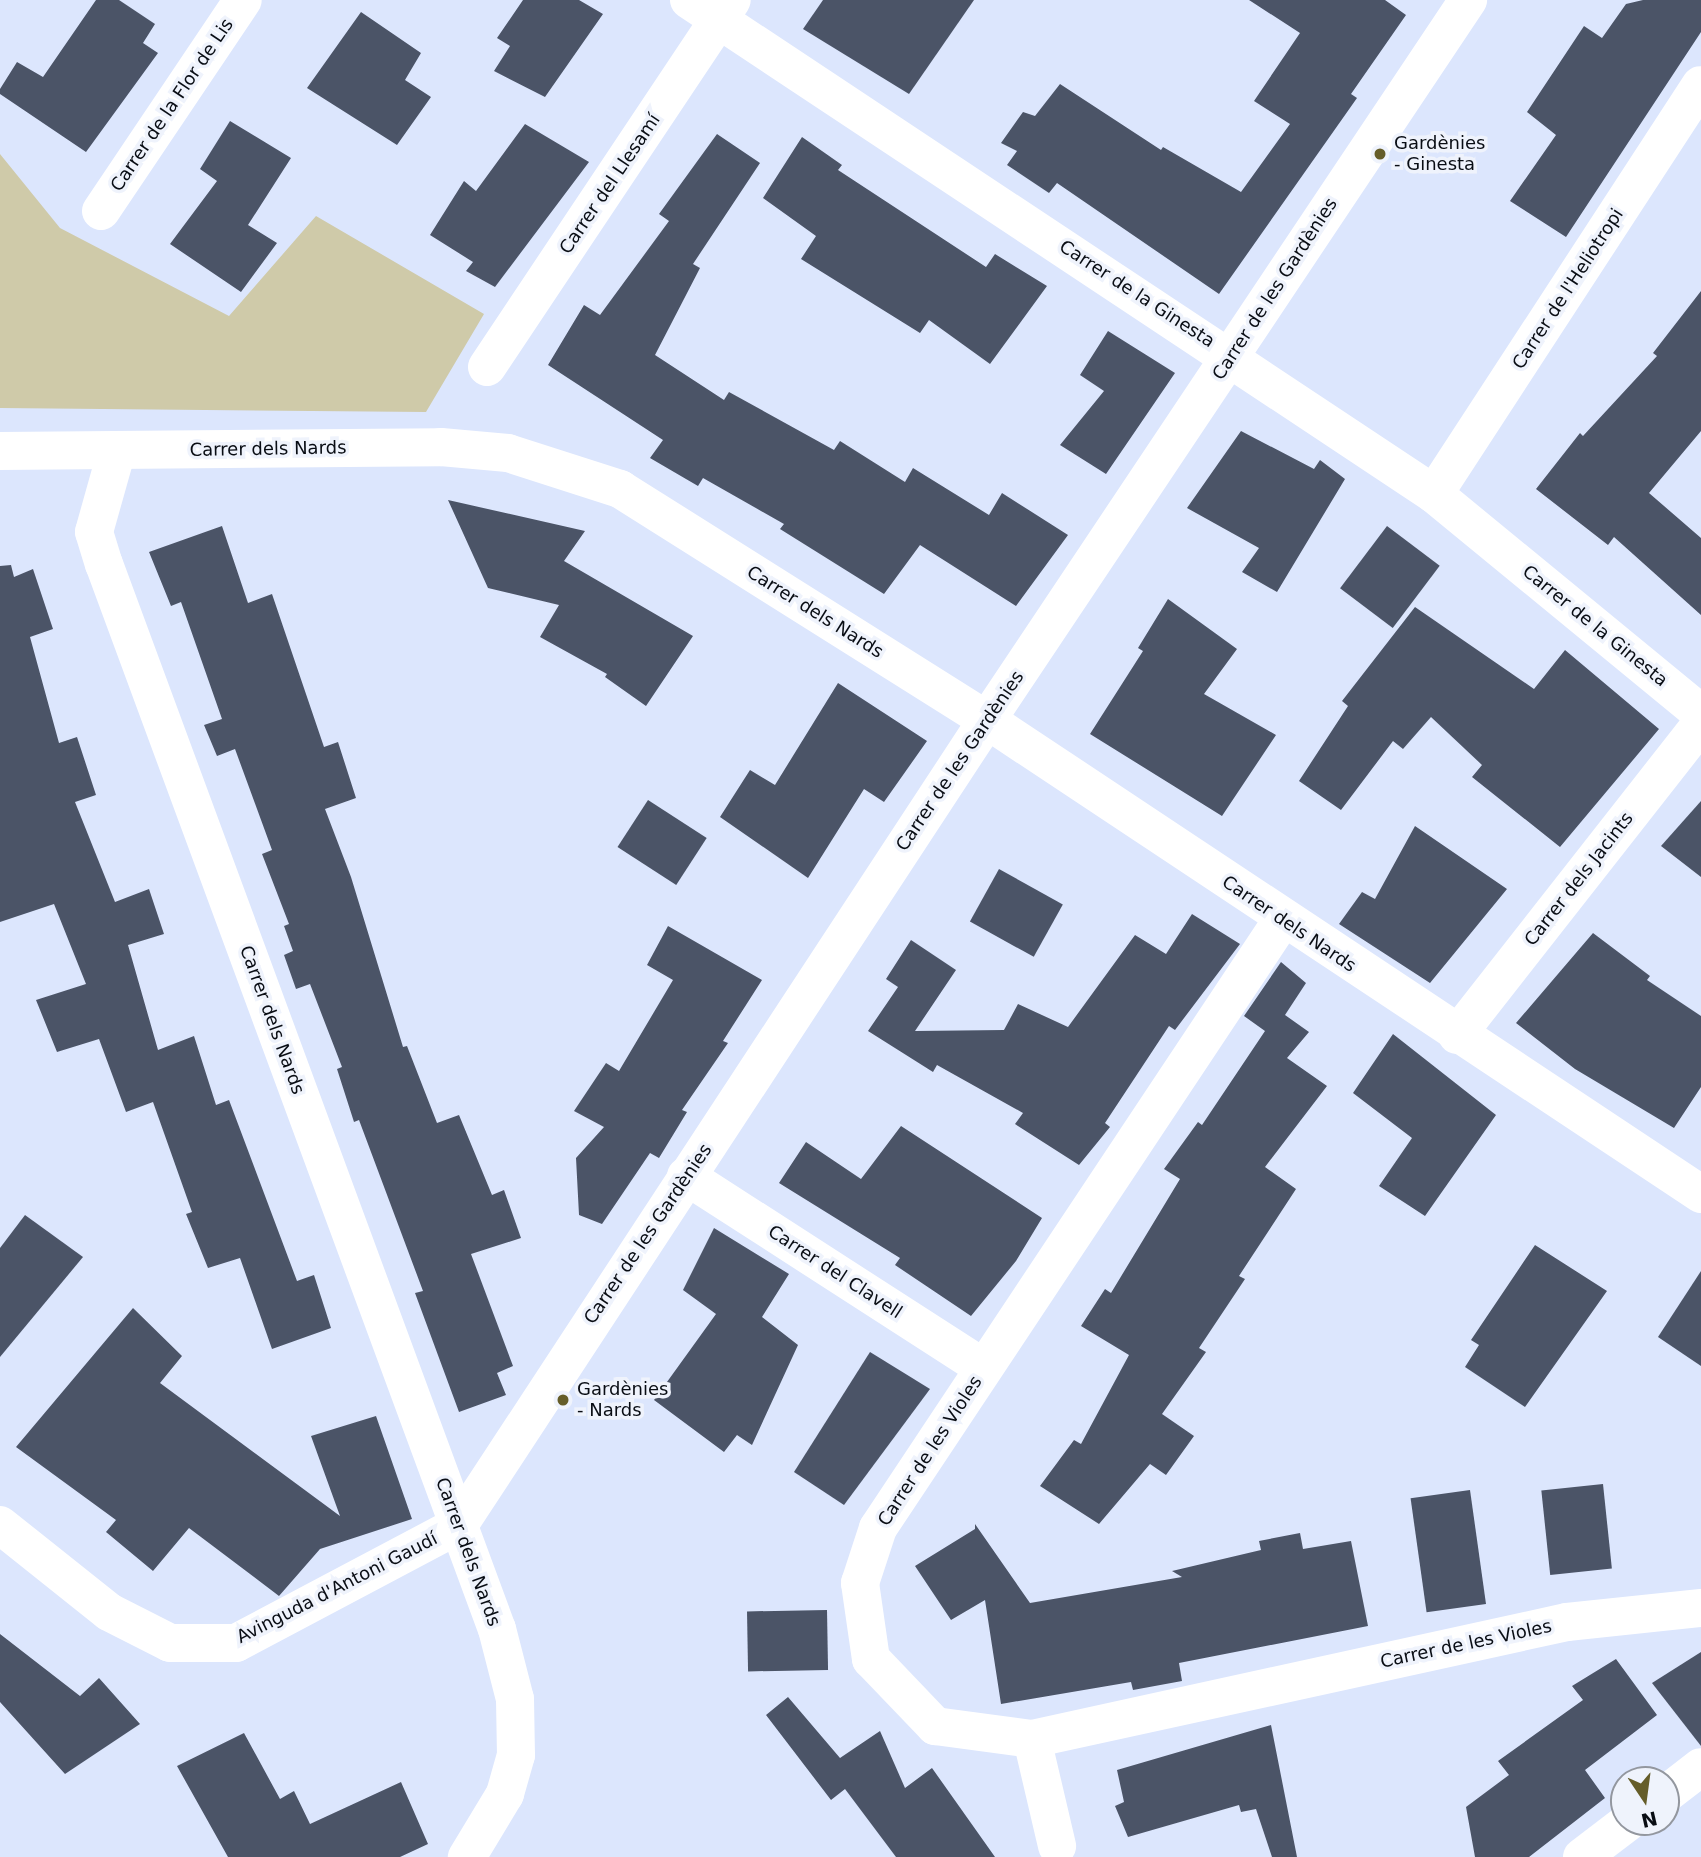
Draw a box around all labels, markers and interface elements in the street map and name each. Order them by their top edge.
street label: Carrer de la Flor de Lis [106,14,238,196]
street label: Carrer del Llesamí [555,110,665,258]
place label: Gardènies - Ginesta [1394,133,1485,176]
marker: Gardènies - Ginesta [1372,146,1388,162]
street label: Carrer de les Gardènies [1208,194,1342,384]
street label: Carrer de l'Heliotropi [1508,205,1628,373]
street label: Carrer de la Ginesta [1055,236,1219,352]
street label: Carrer dels Nards [189,437,347,461]
street label: Carrer dels Nards [743,561,887,663]
street label: Carrer de la Ginesta [1518,561,1672,691]
street label: Carrer de les Gardènies [892,667,1028,855]
street label: Carrer dels Jacints [1520,808,1638,950]
street label: Carrer dels Nards [1218,871,1360,977]
street label: Carrer dels Nards [235,943,309,1097]
street label: Carrer de les Gardènies [580,1140,716,1328]
street label: Carrer del Clavell [764,1221,906,1323]
street label: Carrer de les Violes [873,1372,987,1530]
place label: Gardènies - Nards [577,1379,668,1422]
marker: Gardènies - Nards [555,1392,571,1408]
street label: Carrer dels Nards [431,1475,505,1629]
street label: Avinguda d'Antoni Gaudí [233,1528,441,1648]
street label: Carrer de les Violes [1378,1615,1554,1673]
north arrow [1610,1766,1680,1836]
text: N [1639,1807,1659,1832]

